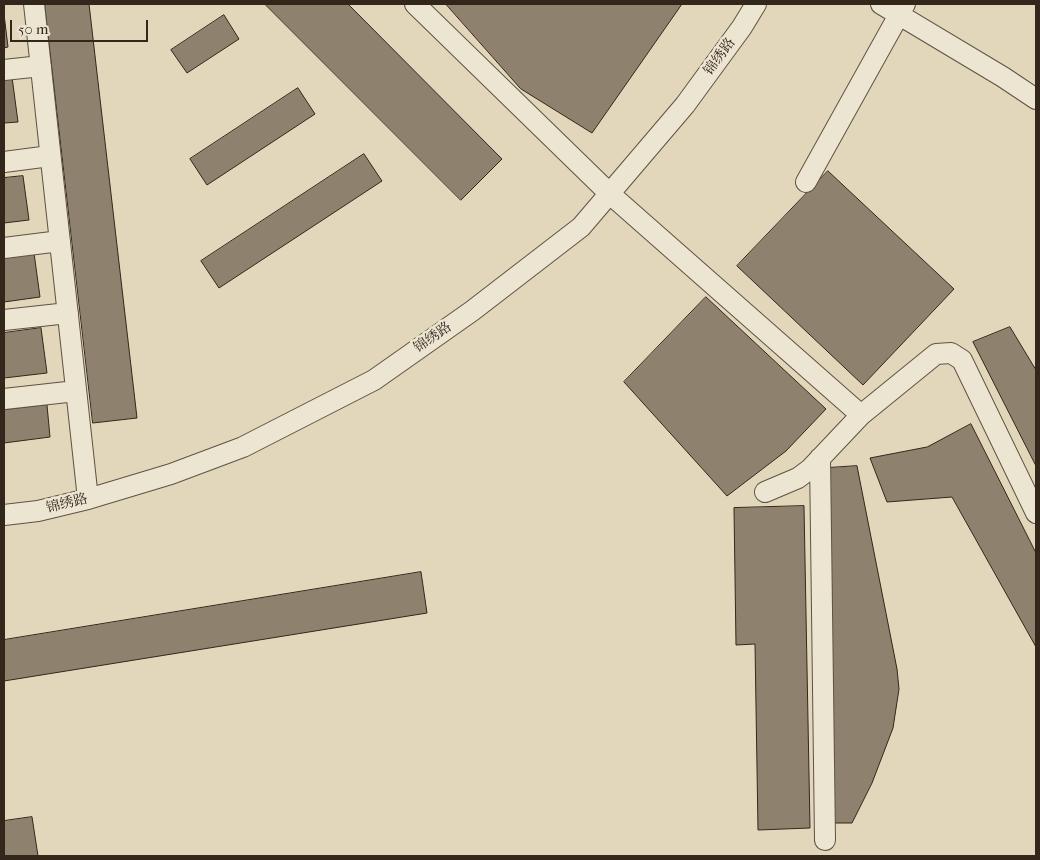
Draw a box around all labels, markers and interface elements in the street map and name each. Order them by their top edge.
scale bar [12,10,150,42]
text: 50 m [18,20,48,38]
street label: 锦绣路 [701,35,739,79]
street label: 锦绣路 [411,319,455,357]
street label: 锦绣路 [45,491,89,517]

